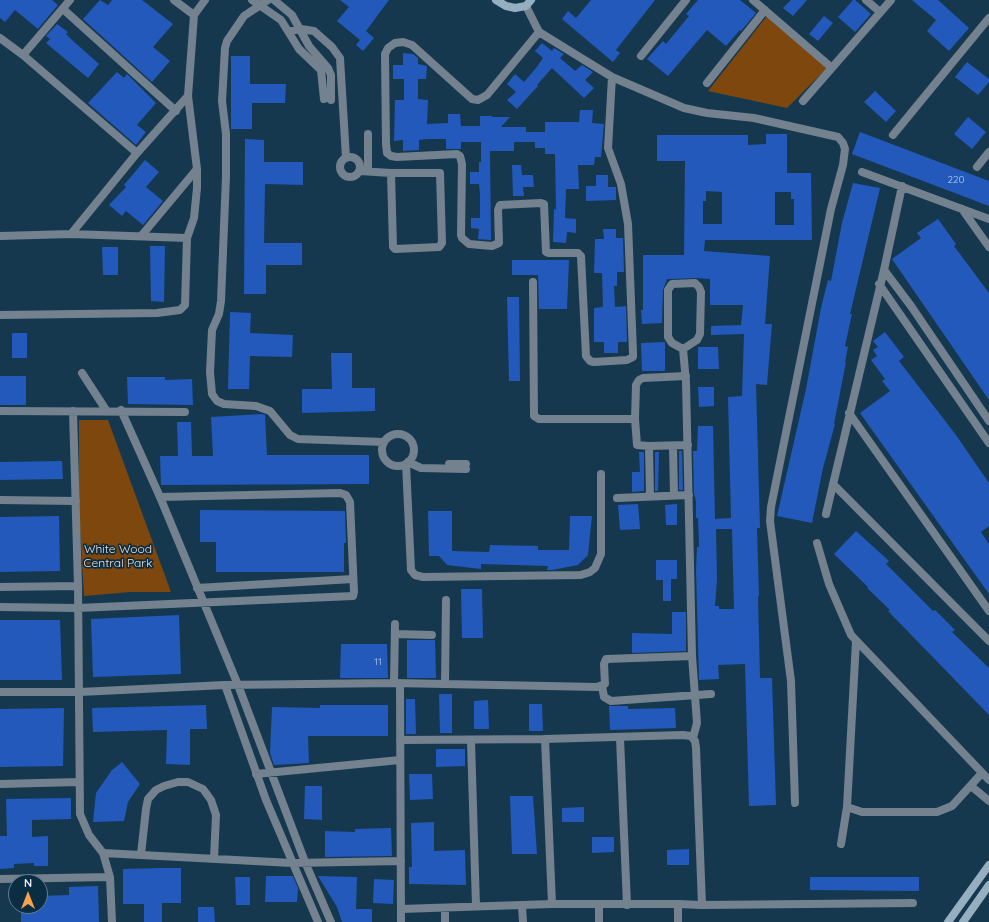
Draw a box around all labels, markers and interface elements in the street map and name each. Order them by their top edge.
house number: 220 [947,174,965,186]
park label: White Wood Central Park [84,542,152,570]
house number: 11 [374,656,382,668]
north arrow [8,874,48,914]
text: N [24,876,32,890]

